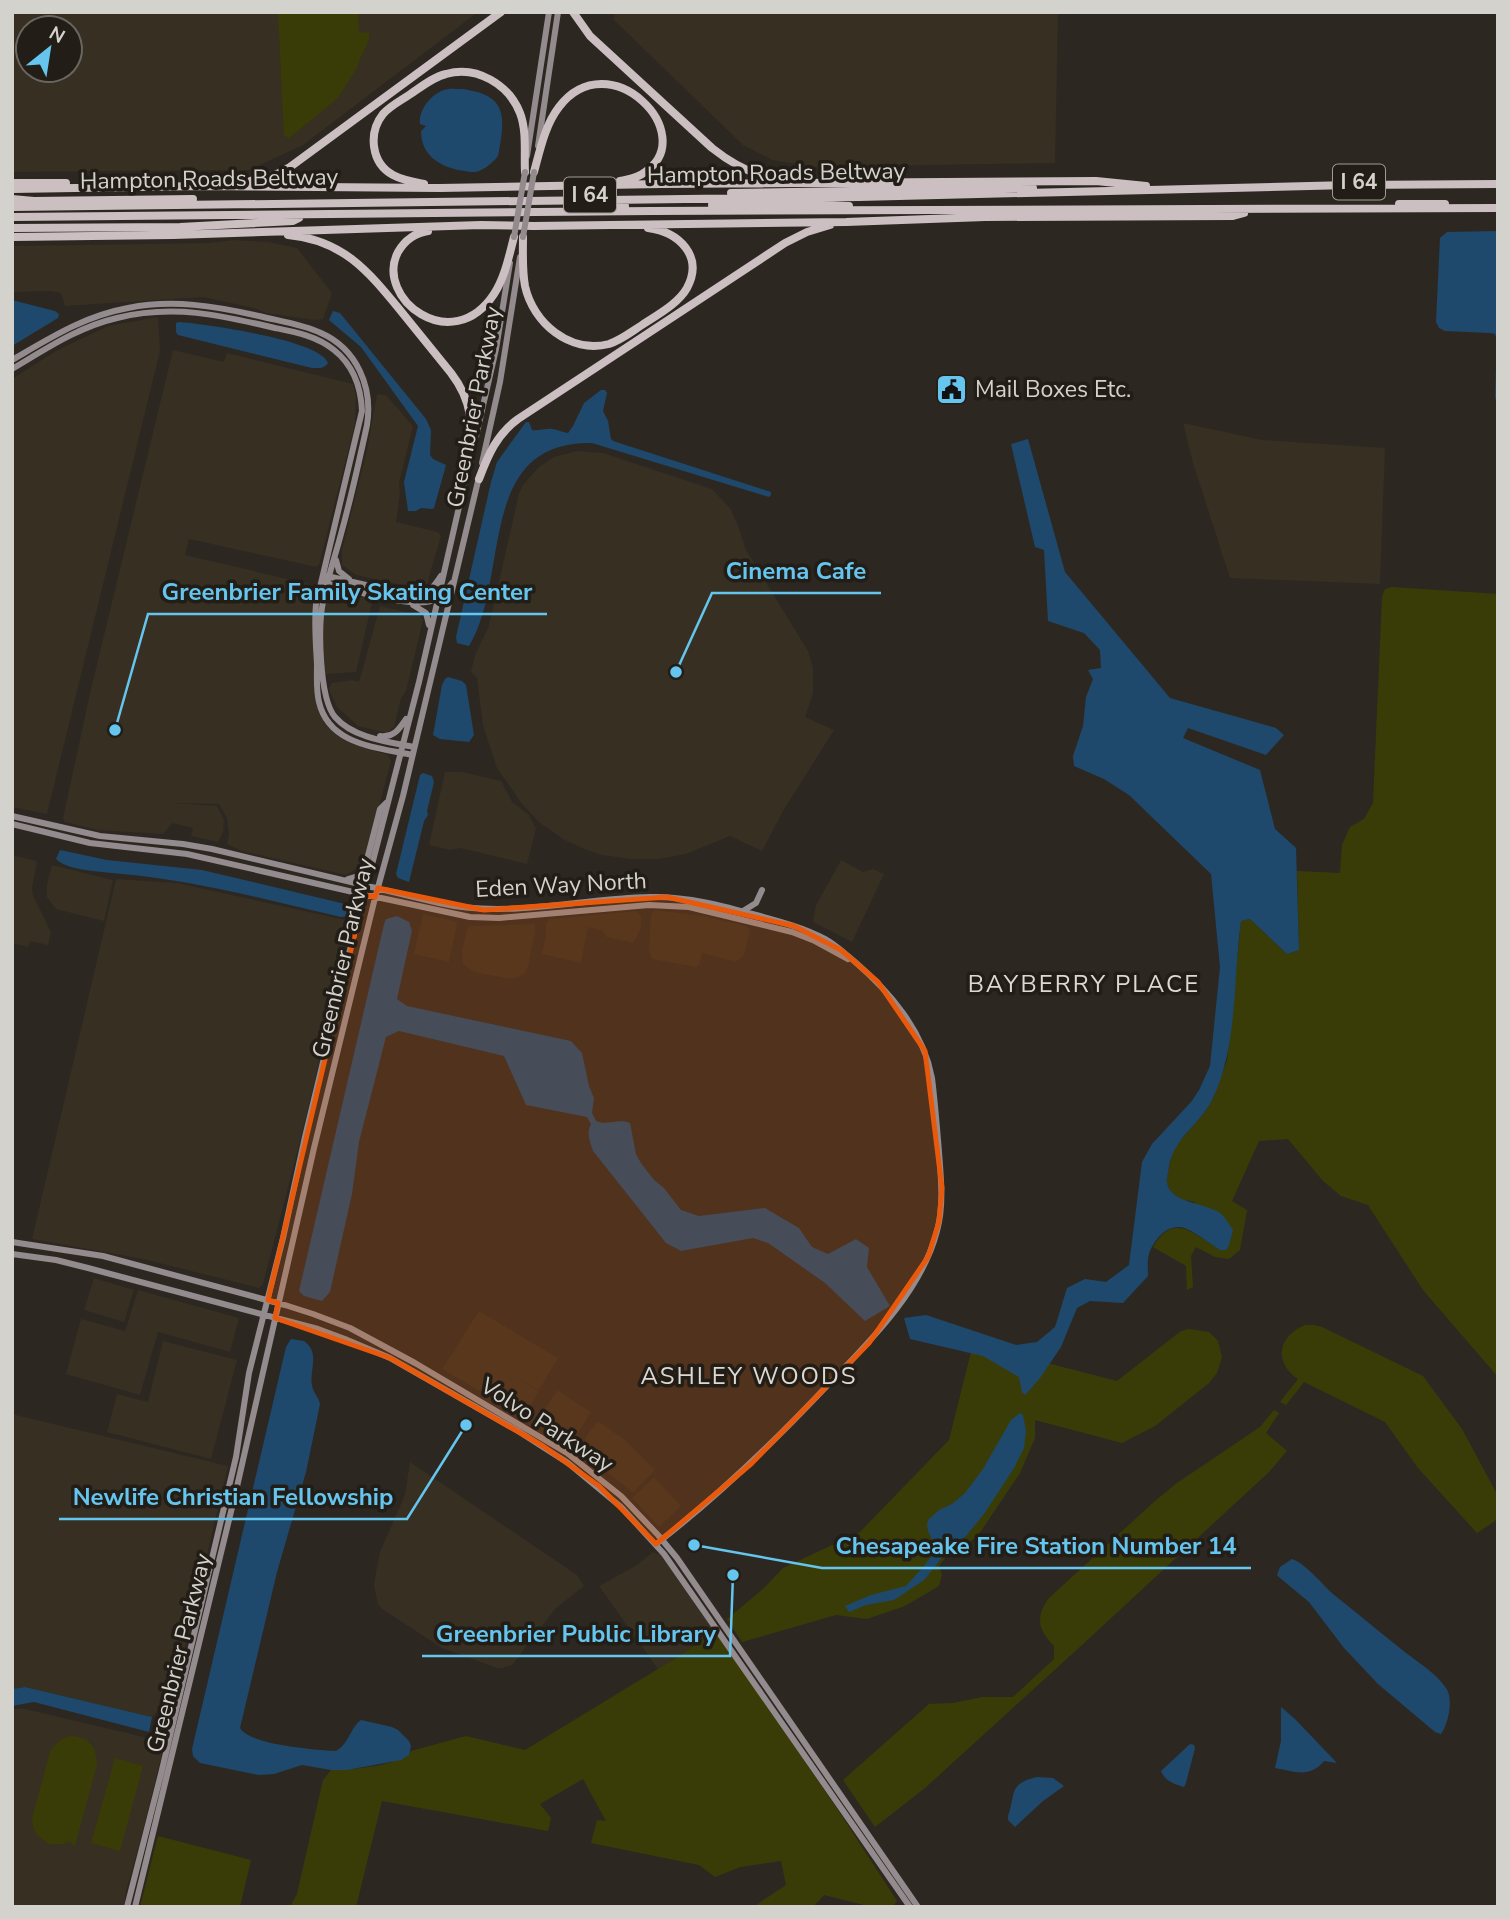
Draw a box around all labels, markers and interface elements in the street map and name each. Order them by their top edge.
north arrow [14,14,84,84]
text: N [44,20,70,50]
street label: Hampton Roads Beltway [647,155,906,191]
street label: Hampton Roads Beltway [80,161,339,197]
road number: I 64 [1333,164,1385,200]
road number: I 64 [564,178,616,212]
street label: Greenbrier Parkway [439,304,509,510]
public building icon: Mail Boxes Etc. [935,372,969,406]
place label: Mail Boxes Etc. [975,374,1131,405]
callout: Cinema Cafe [712,548,881,593]
text: Cinema Cafe [726,555,866,587]
callout: Greenbrier Family Skating Center [148,569,547,614]
text: Greenbrier Family Skating Center [162,576,533,608]
street label: Greenbrier Parkway [305,855,381,1061]
street label: Eden Way North [475,865,647,905]
district label: BAYBERRY PLACE [968,968,1200,1000]
district label: ASHLEY WOODS [640,1360,858,1392]
street label: Volvo Parkway [474,1370,620,1480]
callout: Newlife Christian Fellowship [59,1474,407,1519]
text: Newlife Christian Fellowship [73,1481,393,1513]
callout: Chesapeake Fire Station Number 14 [822,1523,1251,1568]
text: Chesapeake Fire Station Number 14 [835,1530,1237,1562]
street label: Greenbrier Parkway [139,1550,219,1756]
callout: Greenbrier Public Library [422,1611,730,1656]
text: Greenbrier Public Library [436,1618,717,1650]

